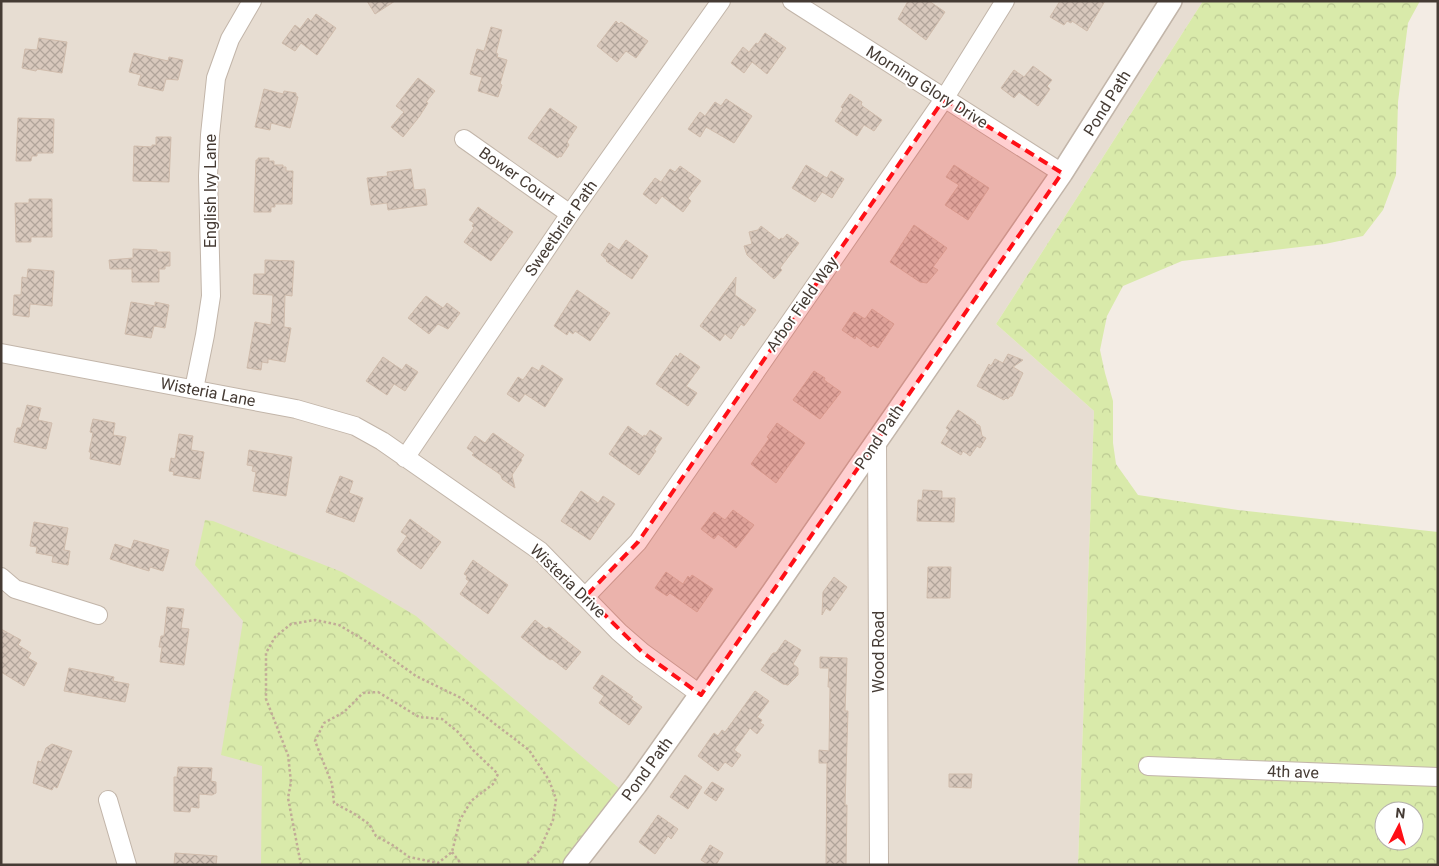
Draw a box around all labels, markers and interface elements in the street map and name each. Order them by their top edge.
street label: Morning Glory Drive [863,42,991,132]
street label: Pond Path [1079,67,1135,139]
street label: English Ivy Lane [201,134,220,248]
street label: Bower Court [475,143,559,209]
street label: Sweetbriar Path [521,176,601,280]
street label: Arbor Field Way [762,253,842,355]
street label: Wisteria Lane [159,373,257,411]
street label: Pond Path [851,401,907,473]
street label: Wisteria Drive [526,540,610,622]
street label: Wood Road [869,611,888,693]
street label: Pond Path [618,734,676,804]
street label: 4th ave [1267,762,1319,782]
north arrow [1374,801,1424,851]
text: N [1395,805,1406,822]

